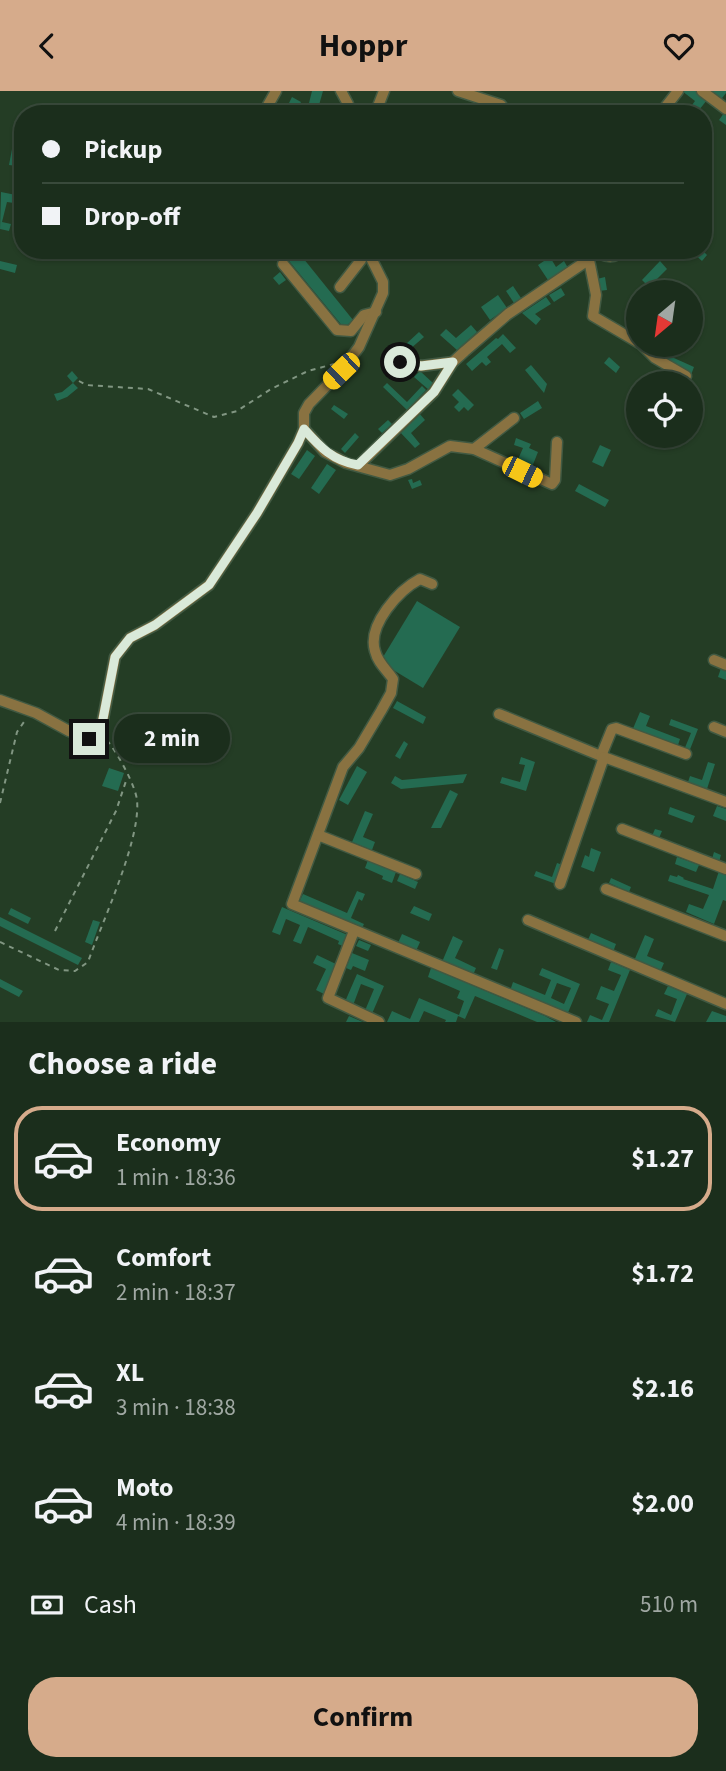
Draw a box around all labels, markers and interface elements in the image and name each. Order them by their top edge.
text: Hoppr [319,23,407,69]
icon: back [28,27,66,65]
icon: heart [660,27,698,65]
text: Pickup [84,131,162,168]
text: Drop-off [84,198,180,235]
north arrow [626,280,704,357]
map controls [626,280,703,448]
route start [384,346,416,378]
car [319,349,364,393]
button: locate [626,371,703,448]
car [499,453,546,491]
callout: 2 min [114,715,229,763]
text: 2 min [144,722,200,755]
route end [73,723,105,755]
text: Choose a ride [28,1041,217,1087]
text: Economy [116,1124,221,1161]
icon: car [32,1127,95,1190]
text: $1.27 [631,1140,694,1177]
text: 1 min · 18:36 [116,1161,236,1194]
text: Comfort [116,1239,211,1276]
icon: car [32,1242,95,1305]
text: $1.72 [631,1255,694,1292]
text: 2 min · 18:37 [116,1276,236,1309]
text: XL [116,1354,144,1391]
icon: car [32,1357,95,1420]
text: $2.16 [631,1370,694,1407]
text: 3 min · 18:38 [116,1391,236,1424]
text: Moto [116,1469,173,1506]
icon: car [32,1472,95,1535]
text: $2.00 [631,1485,694,1522]
text: 4 min · 18:39 [116,1506,236,1539]
icon: cash [28,1586,66,1624]
text: Cash [84,1586,137,1623]
text: 510 m [640,1588,698,1621]
button: Confirm [28,1677,698,1757]

